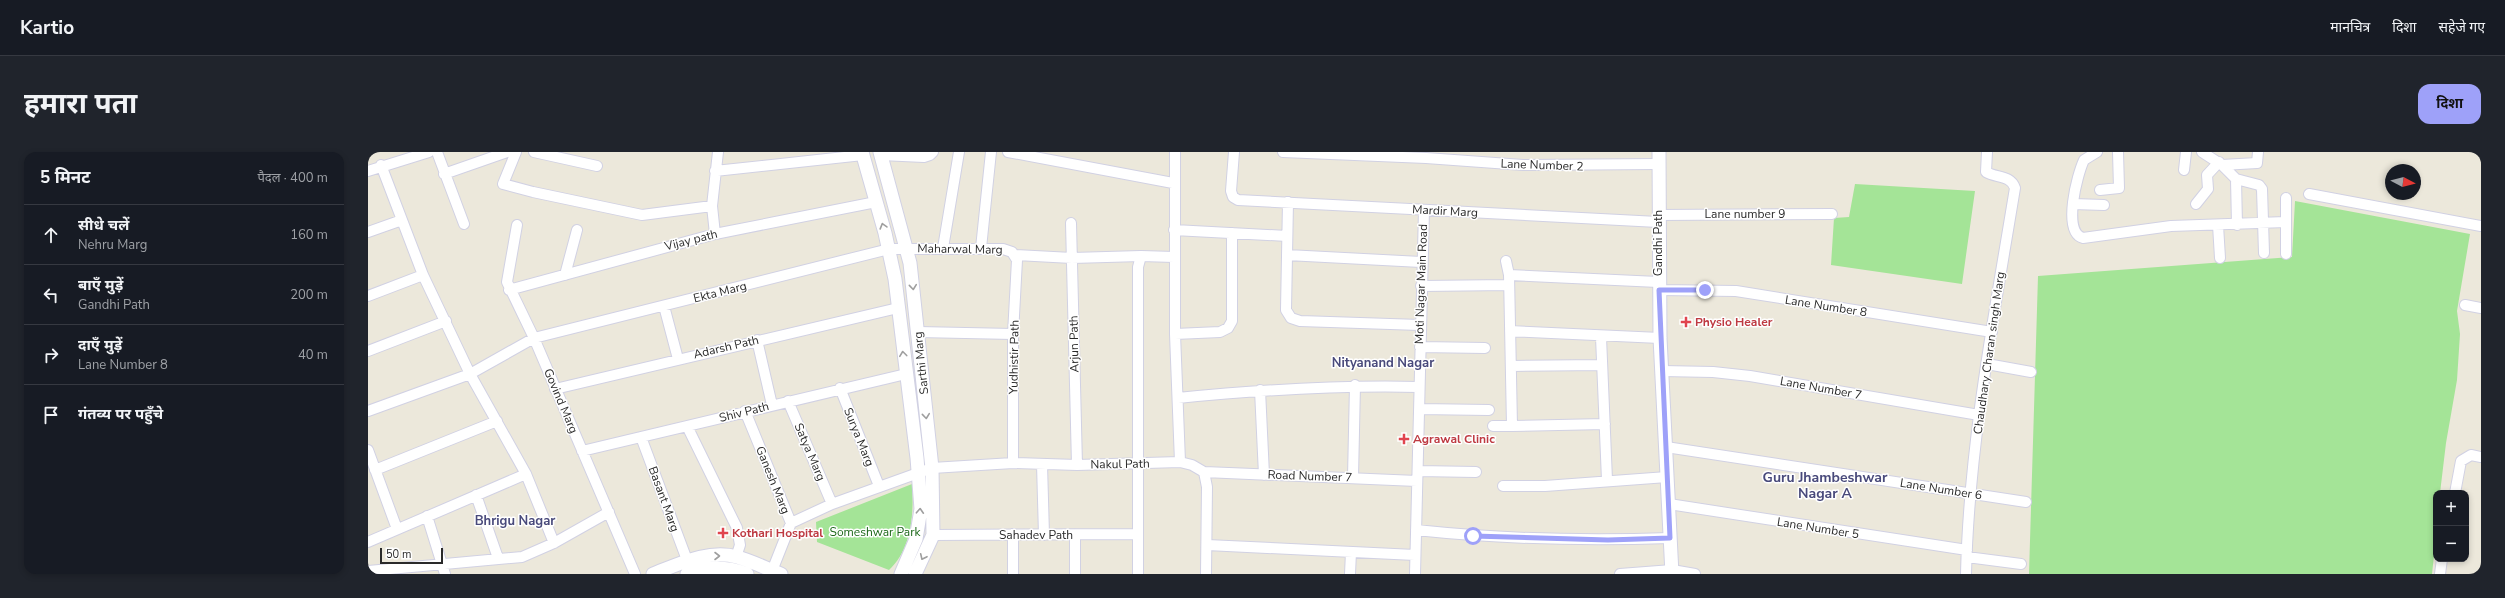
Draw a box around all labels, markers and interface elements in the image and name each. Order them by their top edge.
text: Kartio [20,15,74,41]
text: मानचित्र [2330,18,2370,37]
text: दिशा [2392,18,2416,37]
text: सहेजे गए [2438,18,2485,37]
button: दिशा [2418,84,2481,124]
text: हमारा पता [24,85,137,123]
street label: Lane Number 2 [1500,156,1584,174]
north arrow [2385,164,2421,200]
text: 5 मिनट [40,166,90,189]
text: पैदल · 400 m [257,169,328,187]
street label: Mardir Marg [1412,201,1478,221]
street label: Lane number 9 [1705,206,1785,222]
street label: Gandhi Path [1650,210,1666,276]
text: सीधे चलें [78,215,129,235]
one-way arrow [879,222,888,229]
icon: ahead [40,224,62,246]
street label: Moti Nagar Main Road [1411,224,1431,344]
text: 160 m [290,226,328,244]
street label: Vijay path [662,226,719,255]
text: Nehru Marg [78,236,147,254]
street label: Maharwal Marg [917,240,1003,258]
street label: Chaudhary Charan singh Marg [1970,271,2008,435]
text: बाएँ मुड़ें [78,275,123,295]
street label: Ekta Marg [692,278,748,306]
route end [1696,281,1714,299]
icon: left [40,284,62,306]
one-way arrow [908,284,917,290]
text: 200 m [290,286,328,304]
street label: Lane Number 8 [1784,292,1868,320]
text: Gandhi Path [78,296,150,314]
place label: Physio Healer [1695,314,1773,330]
street label: Arjun Path [1066,315,1082,373]
marker: Physio Healer [1680,316,1692,328]
street label: Yudhistir Path [1005,320,1023,395]
street label: Sarthi Marg [910,331,932,395]
street label: Adarsh Path [692,332,760,362]
text: दाएँ मुड़ें [78,335,122,355]
icon: right [40,344,62,366]
text: 40 m [298,346,328,364]
one-way arrow [899,351,908,357]
district label: Nityanand Nagar [1332,354,1435,372]
text: Lane Number 8 [78,356,168,374]
street label: Govind Marg [540,366,582,436]
street label: Lane Number 7 [1779,373,1863,403]
street label: Shiv Path [717,398,771,426]
icon: arrive [40,404,62,426]
text: गंतव्य पर पहुँचे [78,404,163,424]
street label: Surya Marg [840,405,878,469]
one-way arrow [922,413,931,419]
street label: Satya Marg [791,421,829,483]
place label: Agrawal Clinic [1413,431,1495,447]
marker: Agrawal Clinic [1398,433,1410,445]
street label: Ganesh Marg [752,444,794,516]
street label: Nakul Path [1090,455,1150,473]
street label: Basant Marg [645,464,683,534]
street label: Road Number 7 [1267,467,1353,485]
district label: Guru Jhambeshwar Nagar A [1763,468,1888,503]
street label: Lane Number 6 [1899,475,1983,503]
map controls [2433,490,2469,562]
button: + [2433,490,2469,526]
one-way arrow [916,508,925,514]
district label: Bhrigu Nagar [475,512,556,530]
street label: Lane Number 5 [1776,514,1860,542]
park label: Someshwar Park [830,524,921,540]
place label: Kothari Hospital [732,525,823,541]
button: − [2433,526,2469,562]
marker: Kothari Hospital [717,527,729,539]
street label: Sahadev Path [999,527,1073,543]
route start [1464,527,1482,545]
scale bar [380,546,443,565]
text: 50 m [386,547,411,562]
one-way arrow [714,552,720,560]
one-way arrow [920,553,928,560]

